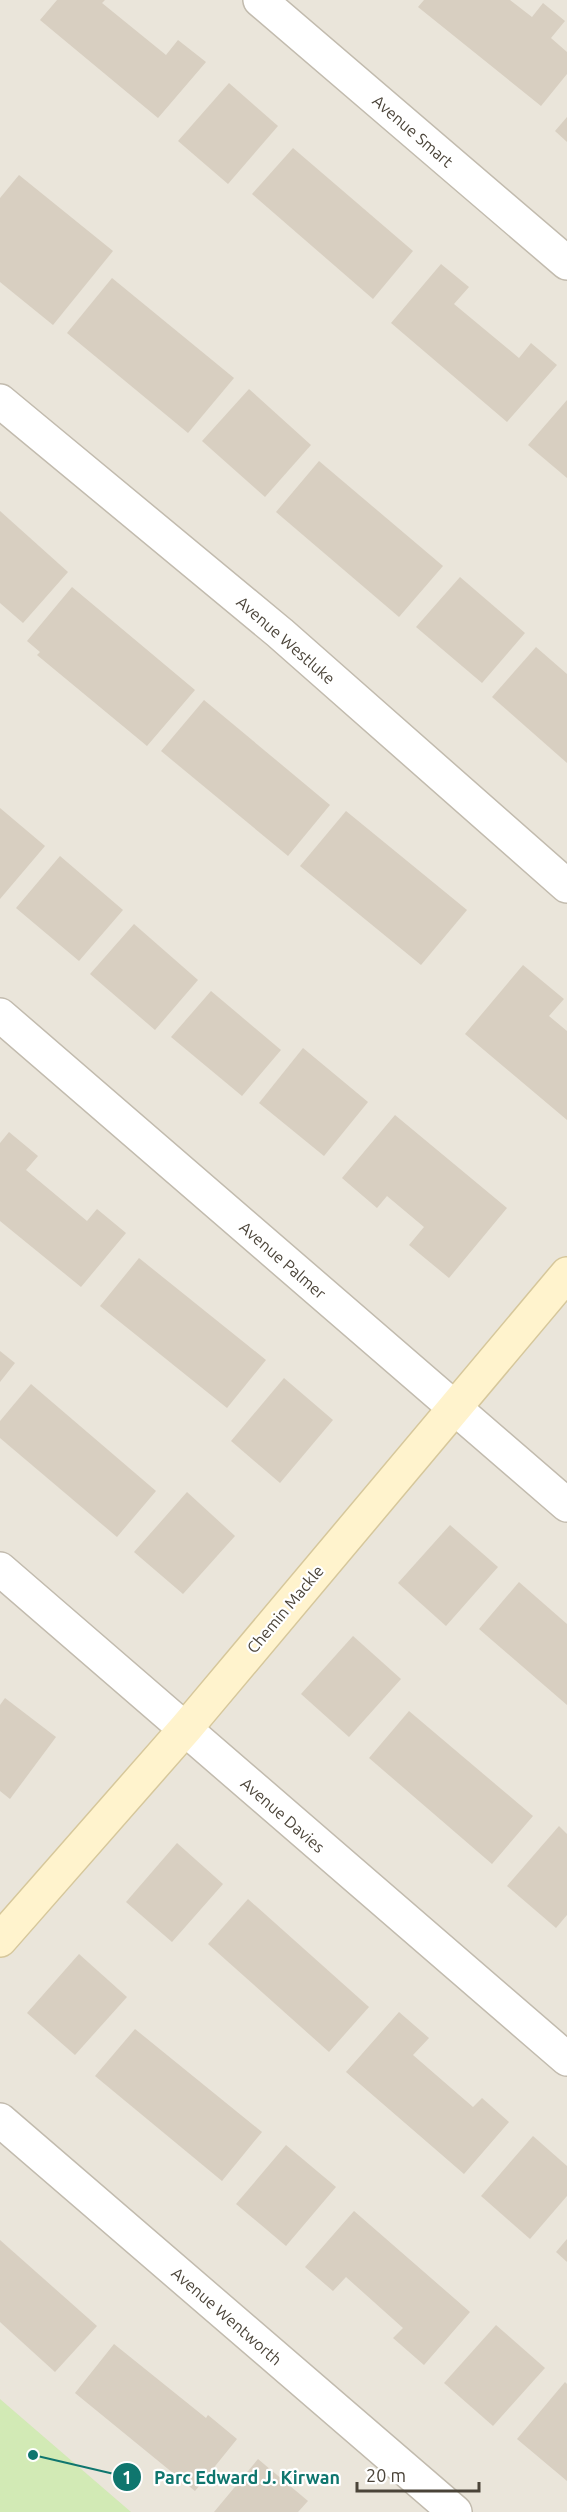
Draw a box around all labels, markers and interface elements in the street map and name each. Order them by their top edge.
street label: Avenue Smart [369,91,457,171]
street label: Avenue Westluke [233,592,339,688]
street label: Avenue Palmer [236,1218,330,1302]
street label: Chemin Mackle [243,1561,327,1657]
street label: Avenue Davies [238,1774,328,1856]
street label: Avenue Wentworth [168,2263,286,2369]
scale bar [357,2455,478,2493]
callout: Parc Edward J. Kirwan [112,2459,352,2495]
text: 20 m [366,2465,406,2485]
text: 1 [122,2467,132,2487]
text: Parc Edward J. Kirwan [154,2467,340,2487]

